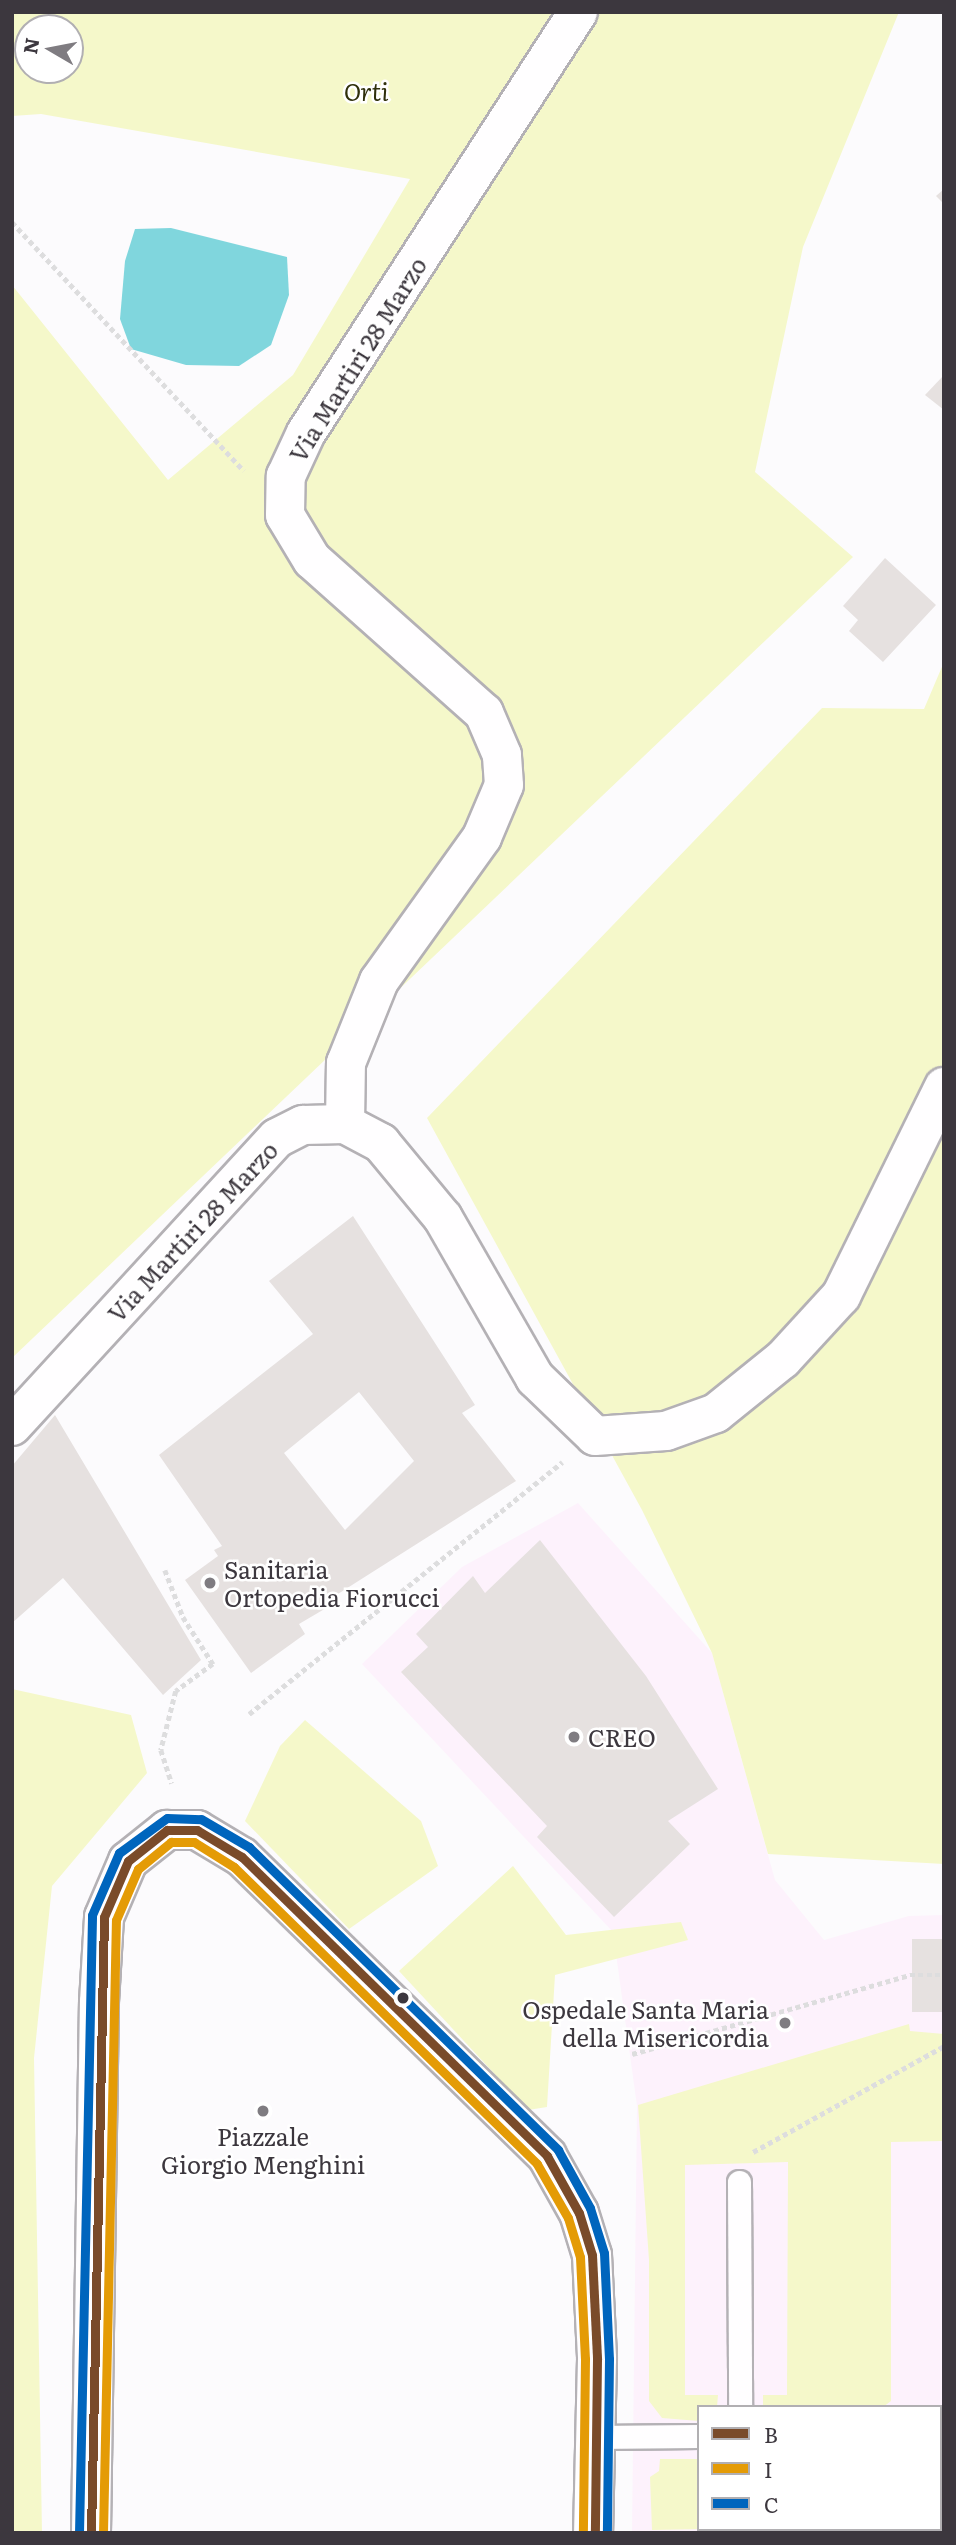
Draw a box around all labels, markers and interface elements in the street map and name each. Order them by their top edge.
north arrow [14,14,84,84]
text: N [15,35,45,56]
park label: Orti [344,77,388,105]
street label: Via Martiri 28 Marzo [282,251,432,467]
street label: Via Martiri 28 Marzo [101,1135,283,1327]
place label: Sanitaria Ortopedia Fiorucci [224,1555,440,1611]
marker: Sanitaria Ortopedia Fiorucci [202,1575,218,1591]
place label: CREO [588,1723,656,1751]
marker: CREO [566,1729,582,1745]
unlabelled marker [396,1991,410,2005]
place label: Ospedale Santa Maria della Misericordia [522,1995,769,2051]
marker: Ospedale Santa Maria della Misericordia [775,2013,795,2033]
marker: Piazzale Giorgio Menghini [255,2103,271,2119]
place label: Piazzale Giorgio Menghini [161,2122,365,2178]
legend [697,2405,942,2531]
text: B [764,2418,778,2449]
text: I [764,2453,773,2484]
text: C [764,2488,779,2519]

